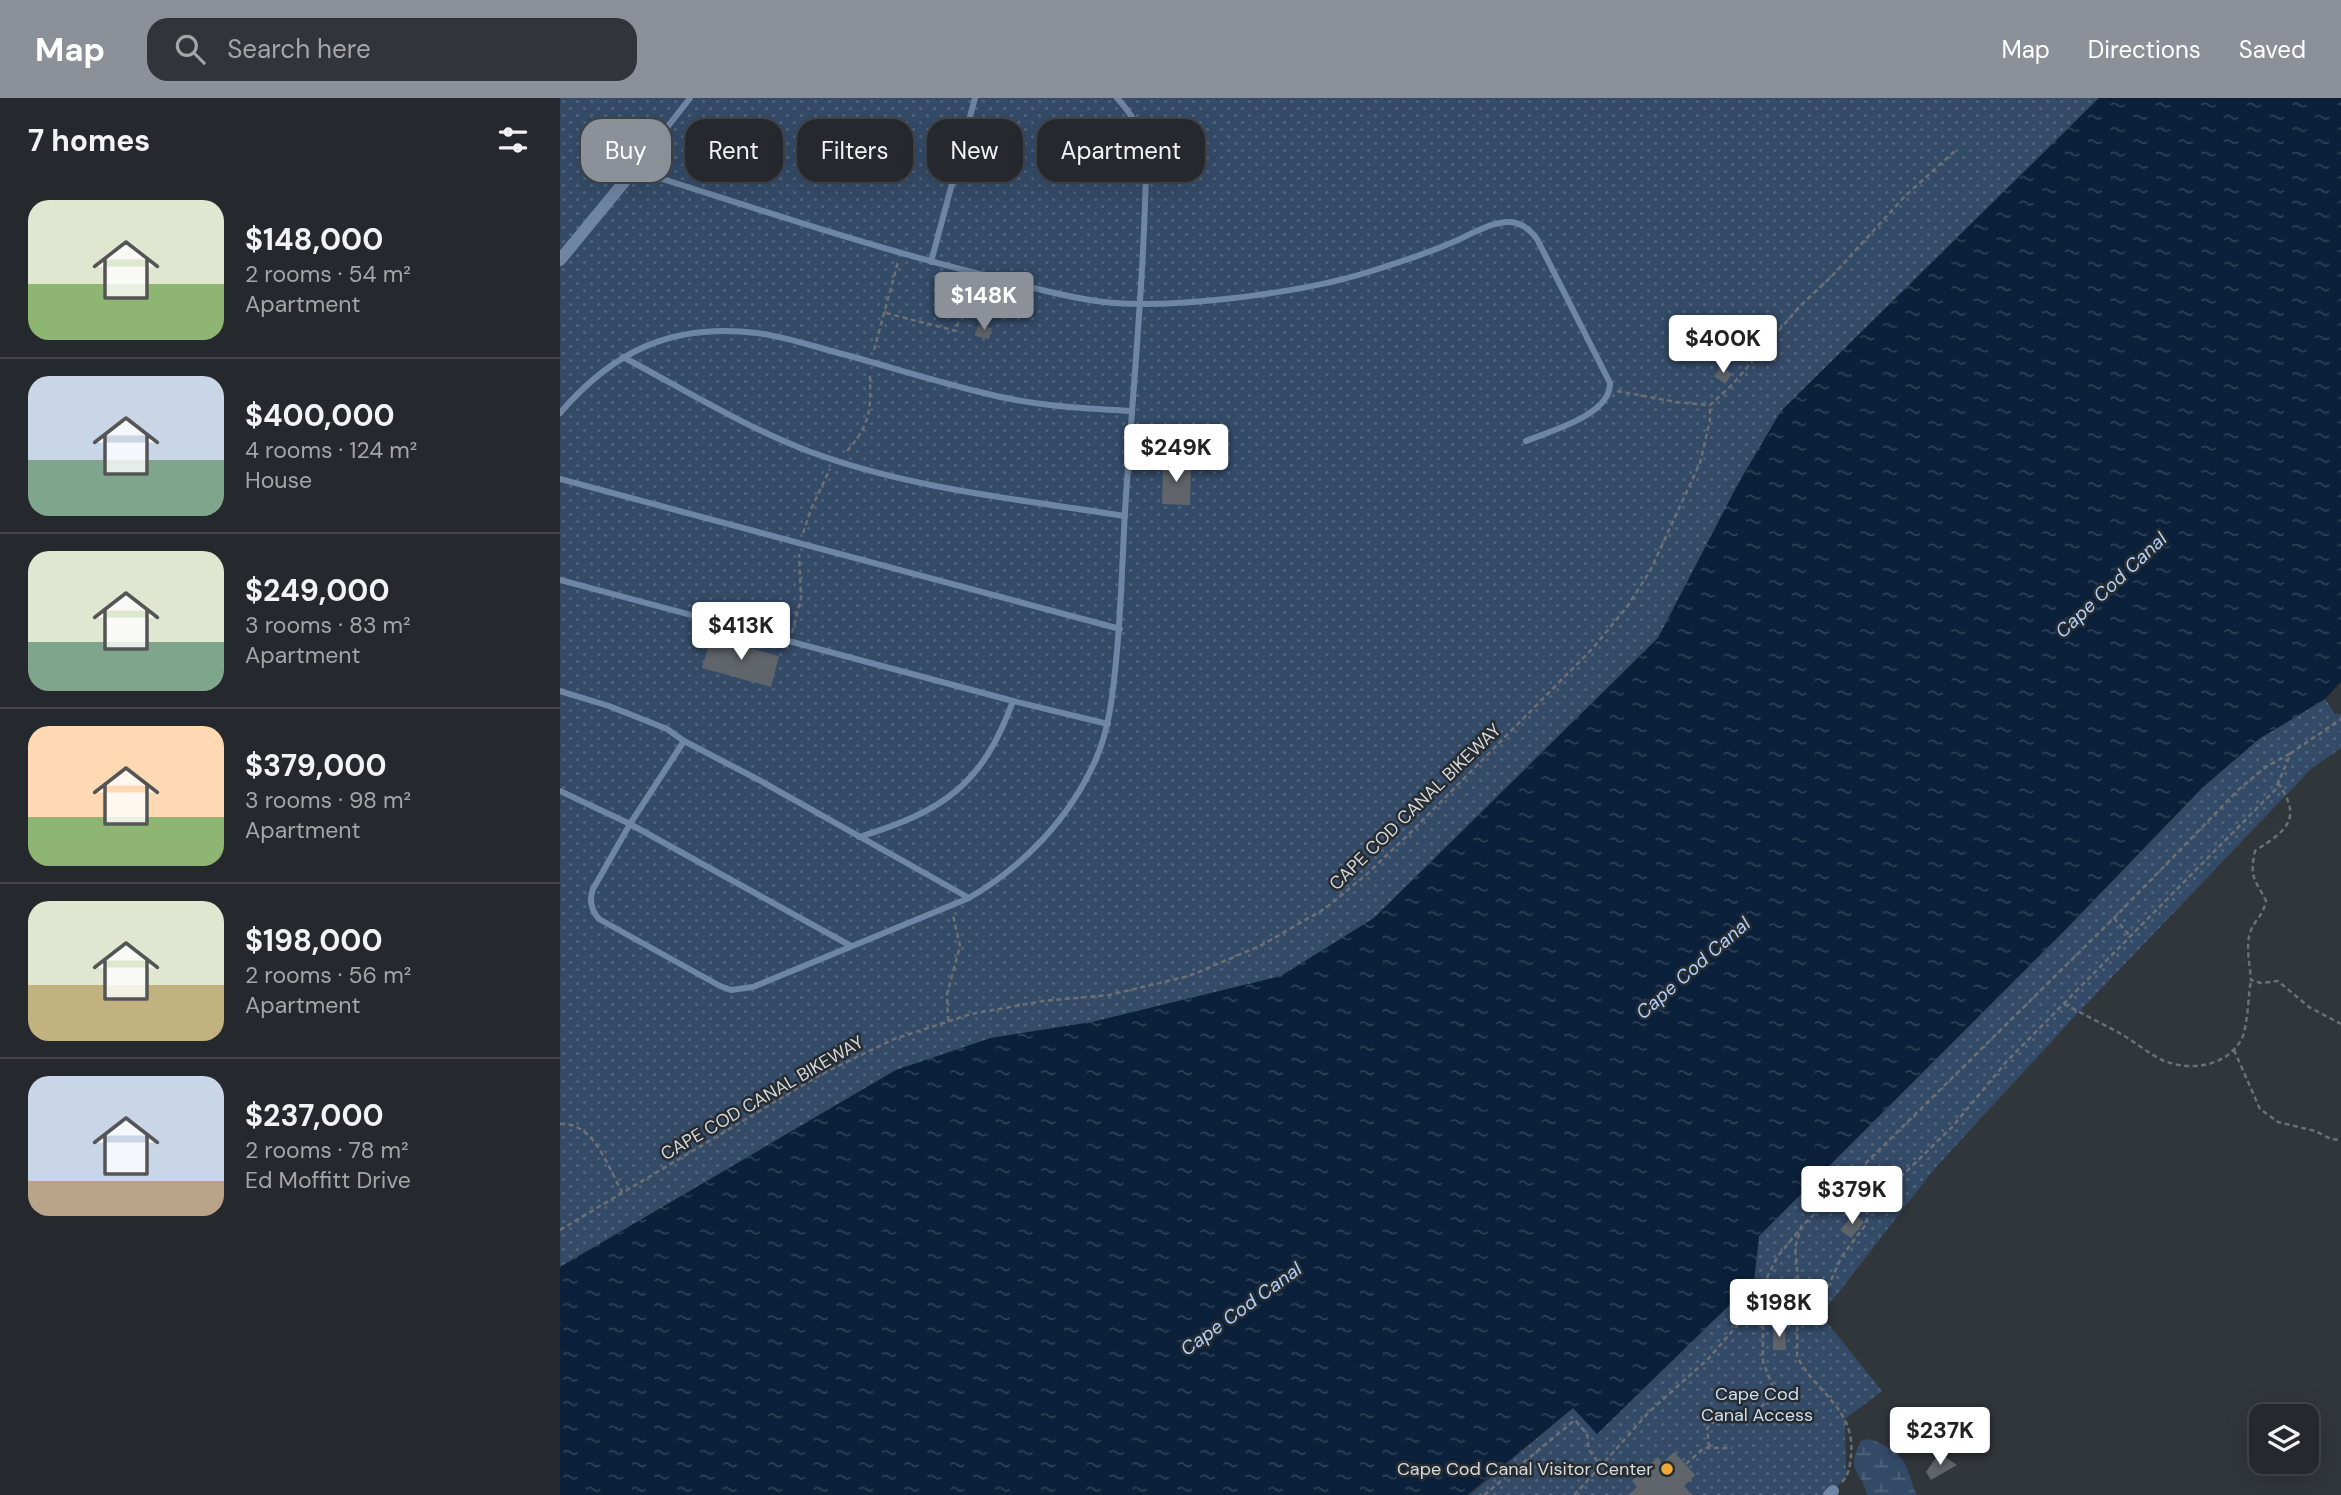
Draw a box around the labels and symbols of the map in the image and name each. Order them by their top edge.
pin: $148K [935,272,1033,332]
pin: $400K [1674,316,1772,375]
pin: $249K [1127,424,1225,484]
water label: Cape Cod Canal [2050,526,2173,643]
pin: $413K [692,602,790,662]
street label: CAPE COD CANAL BIKEWAY [1324,718,1507,896]
water label: Cape Cod Canal [1630,911,1756,1025]
street label: CAPE COD CANAL BIKEWAY [656,1030,868,1166]
pin: $379K [1803,1166,1901,1226]
water label: Cape Cod Canal [1175,1256,1307,1361]
pin: $198K [1730,1280,1828,1339]
park label: Cape Cod Canal Access [1701,1382,1813,1427]
pin: $237K [1891,1408,1989,1467]
place label: Cape Cod Canal Visitor Center [1397,1457,1653,1481]
marker: Cape Cod Canal Visitor Center [1659,1461,1675,1477]

